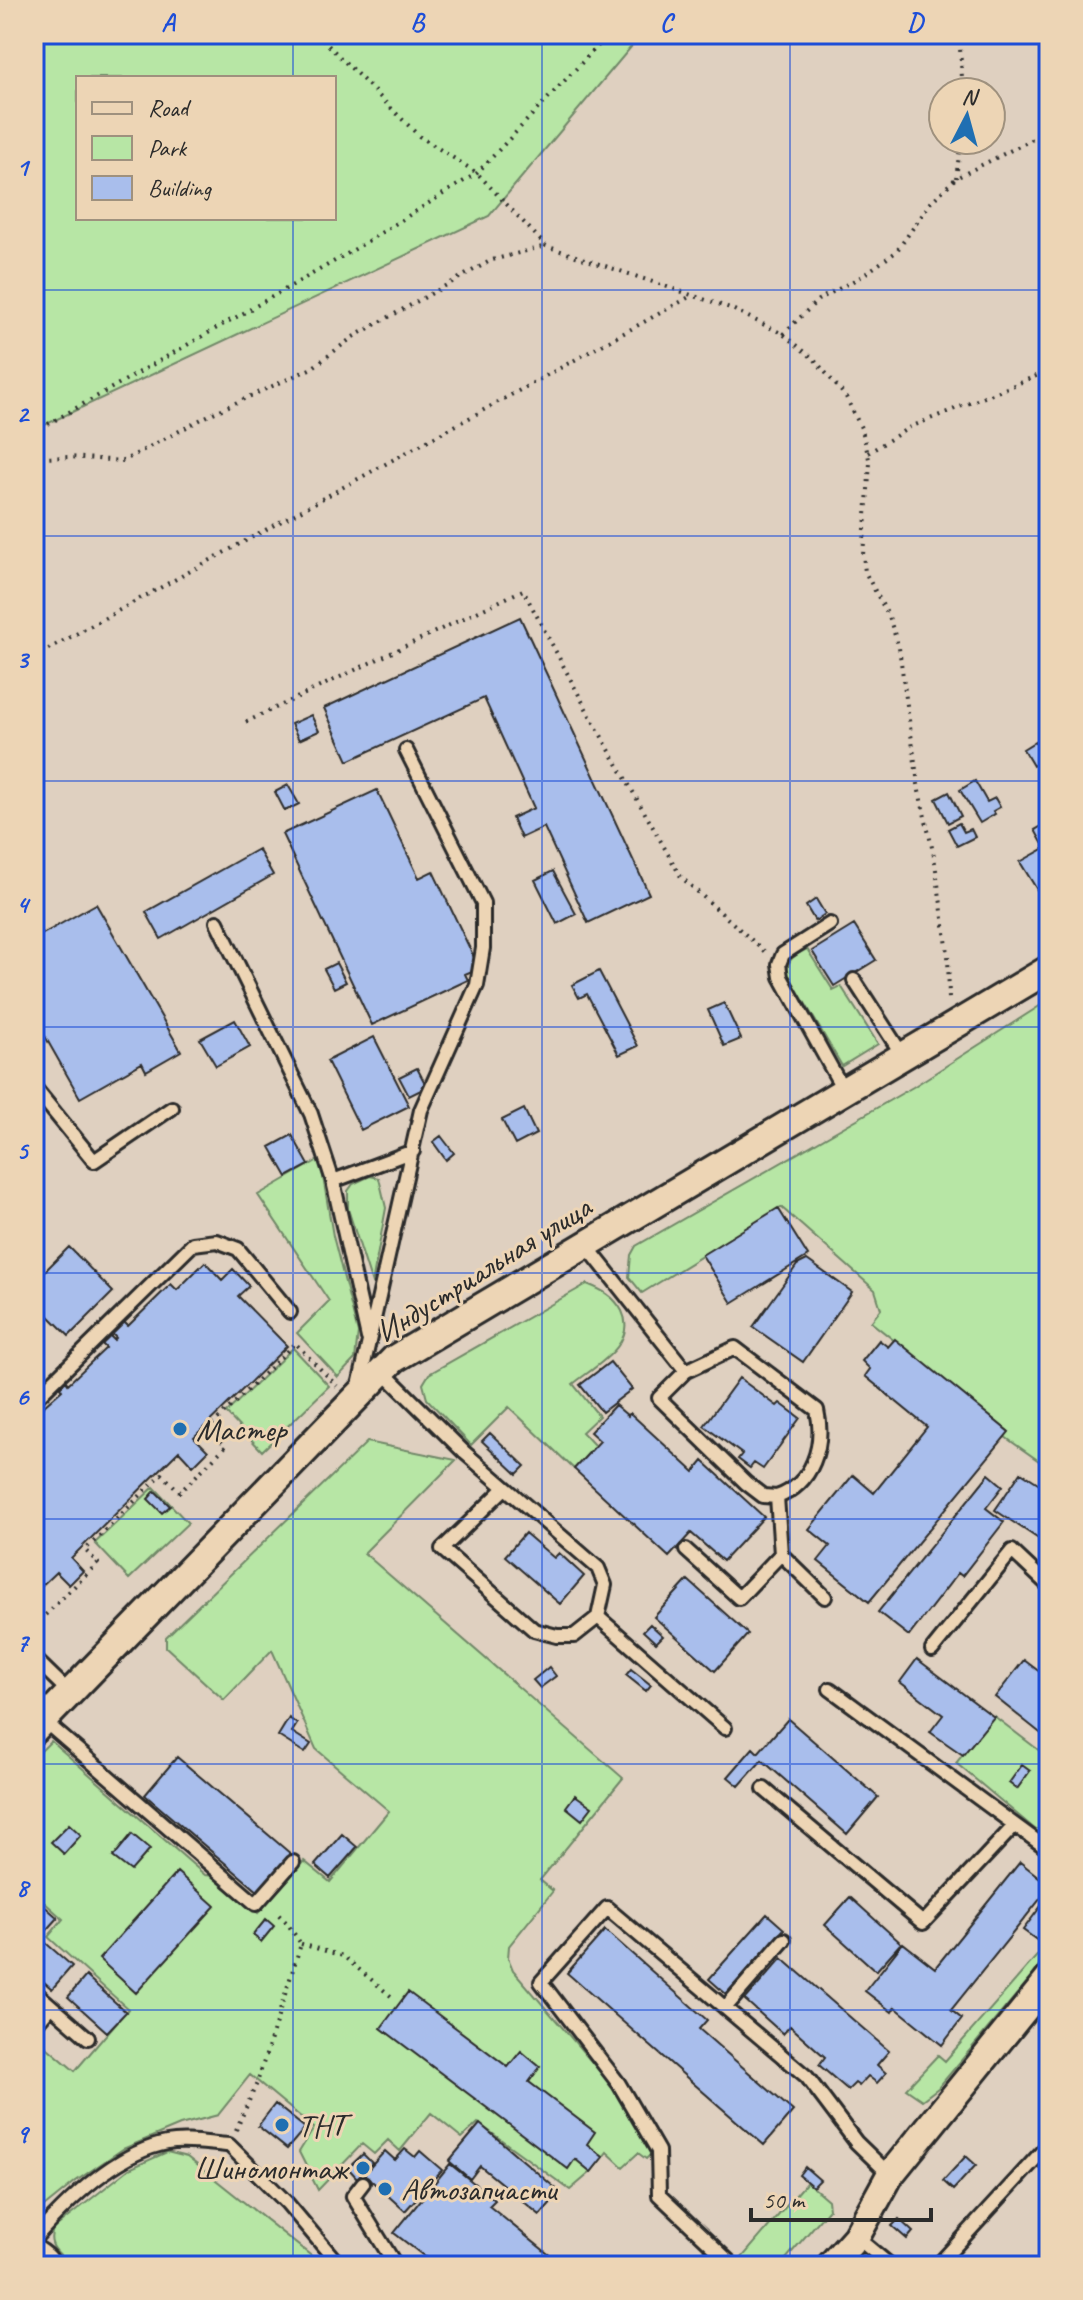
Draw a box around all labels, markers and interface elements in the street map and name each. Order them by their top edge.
text: A [161,6,176,39]
text: B [410,6,426,39]
text: C [660,6,676,39]
text: D [907,6,925,39]
legend [76,76,336,220]
north arrow [927,76,1007,156]
text: N [961,82,981,112]
text: Road [148,93,192,123]
text: Park [148,133,188,163]
text: 1 [16,151,31,184]
text: Building [148,173,213,203]
text: 2 [16,397,30,430]
text: 3 [16,643,30,676]
text: 4 [16,888,31,921]
text: 5 [16,1134,30,1167]
street label: Индустриальная улица [368,1186,600,1352]
text: 6 [16,1380,30,1413]
place label: Мастер [196,1409,288,1450]
marker: Мастер [171,1420,189,1438]
text: 7 [16,1626,30,1659]
text: 8 [16,1871,31,1904]
place label: ТНТ [298,2105,354,2146]
marker: ТНТ [273,2116,291,2134]
text: 9 [16,2117,30,2150]
place label: Шиномонтаж [194,2148,351,2189]
marker: Шиномонтаж [354,2159,372,2177]
place label: Автозапчасти [401,2169,559,2210]
scale bar [751,2172,931,2222]
marker: Автозапчасти [376,2180,394,2198]
text: 50 m [763,2185,806,2215]

